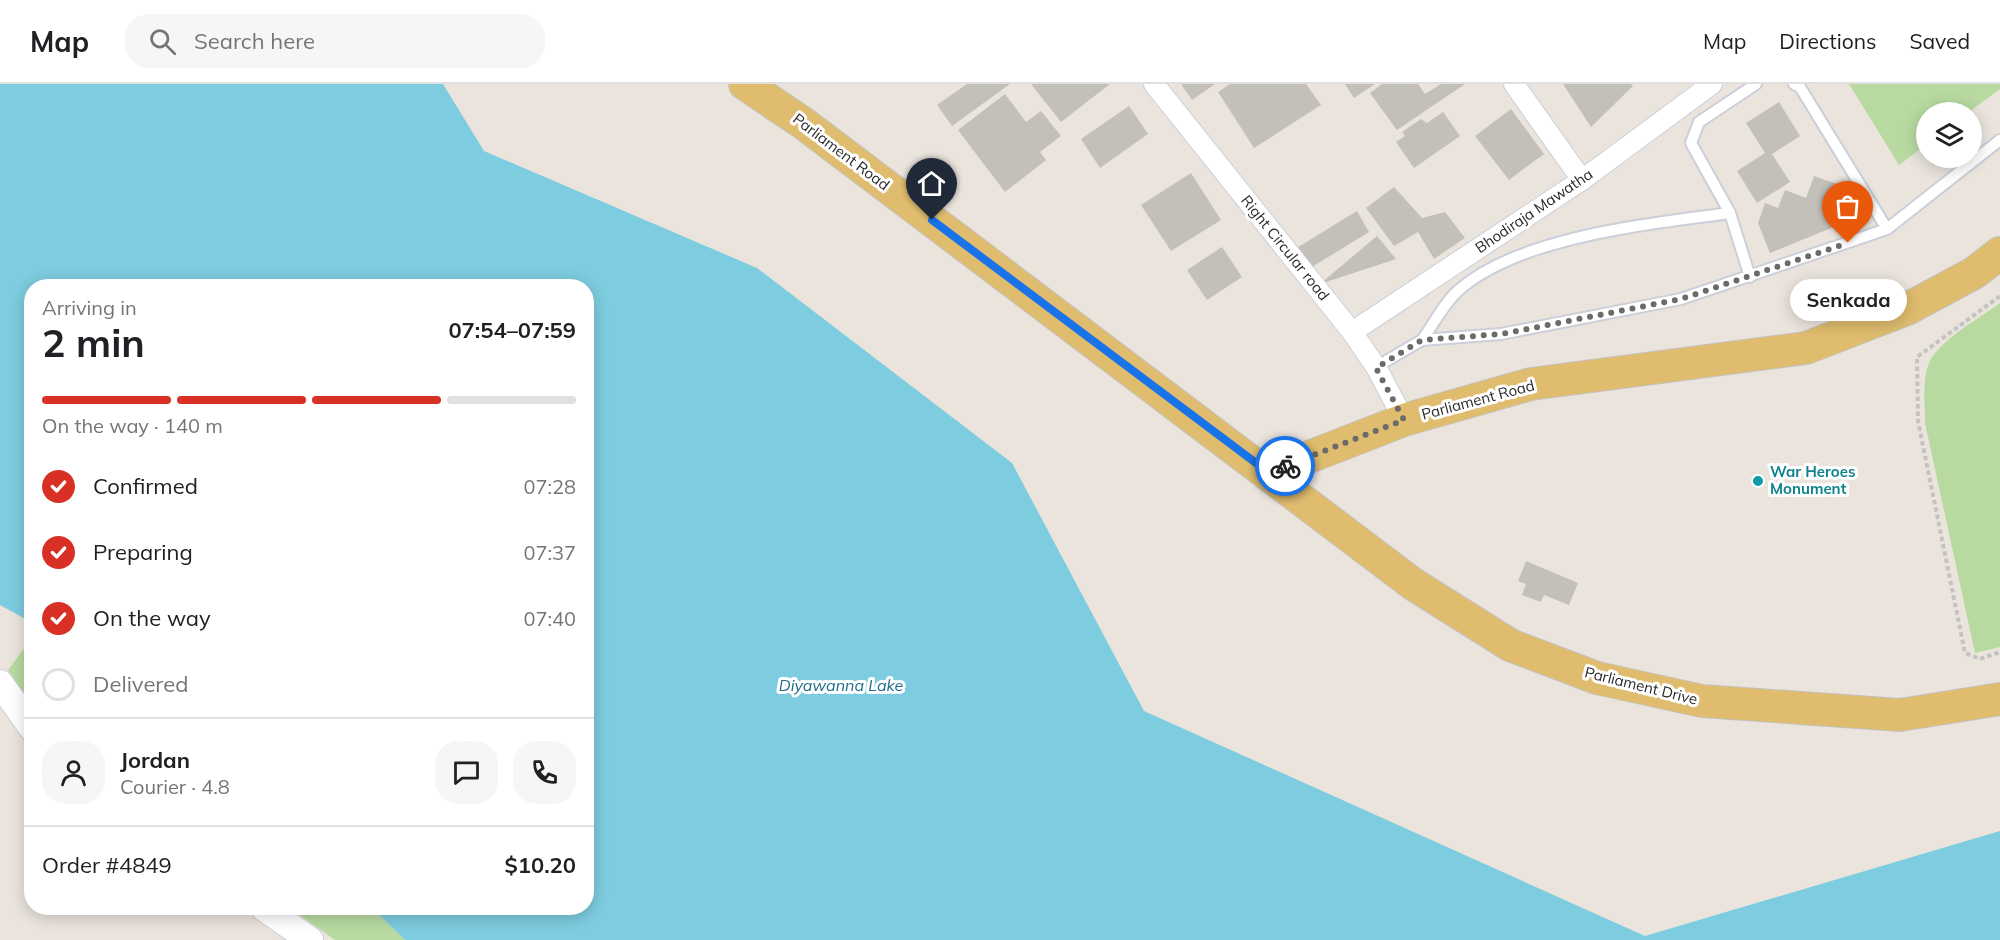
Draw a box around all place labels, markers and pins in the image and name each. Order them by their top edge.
pin [906,158,957,220]
pin [1822,181,1873,243]
callout: Senkada [1790,279,1906,321]
place label: War Heroes Monument [1770,462,1855,498]
marker: War Heroes Monument [1751,474,1765,488]

